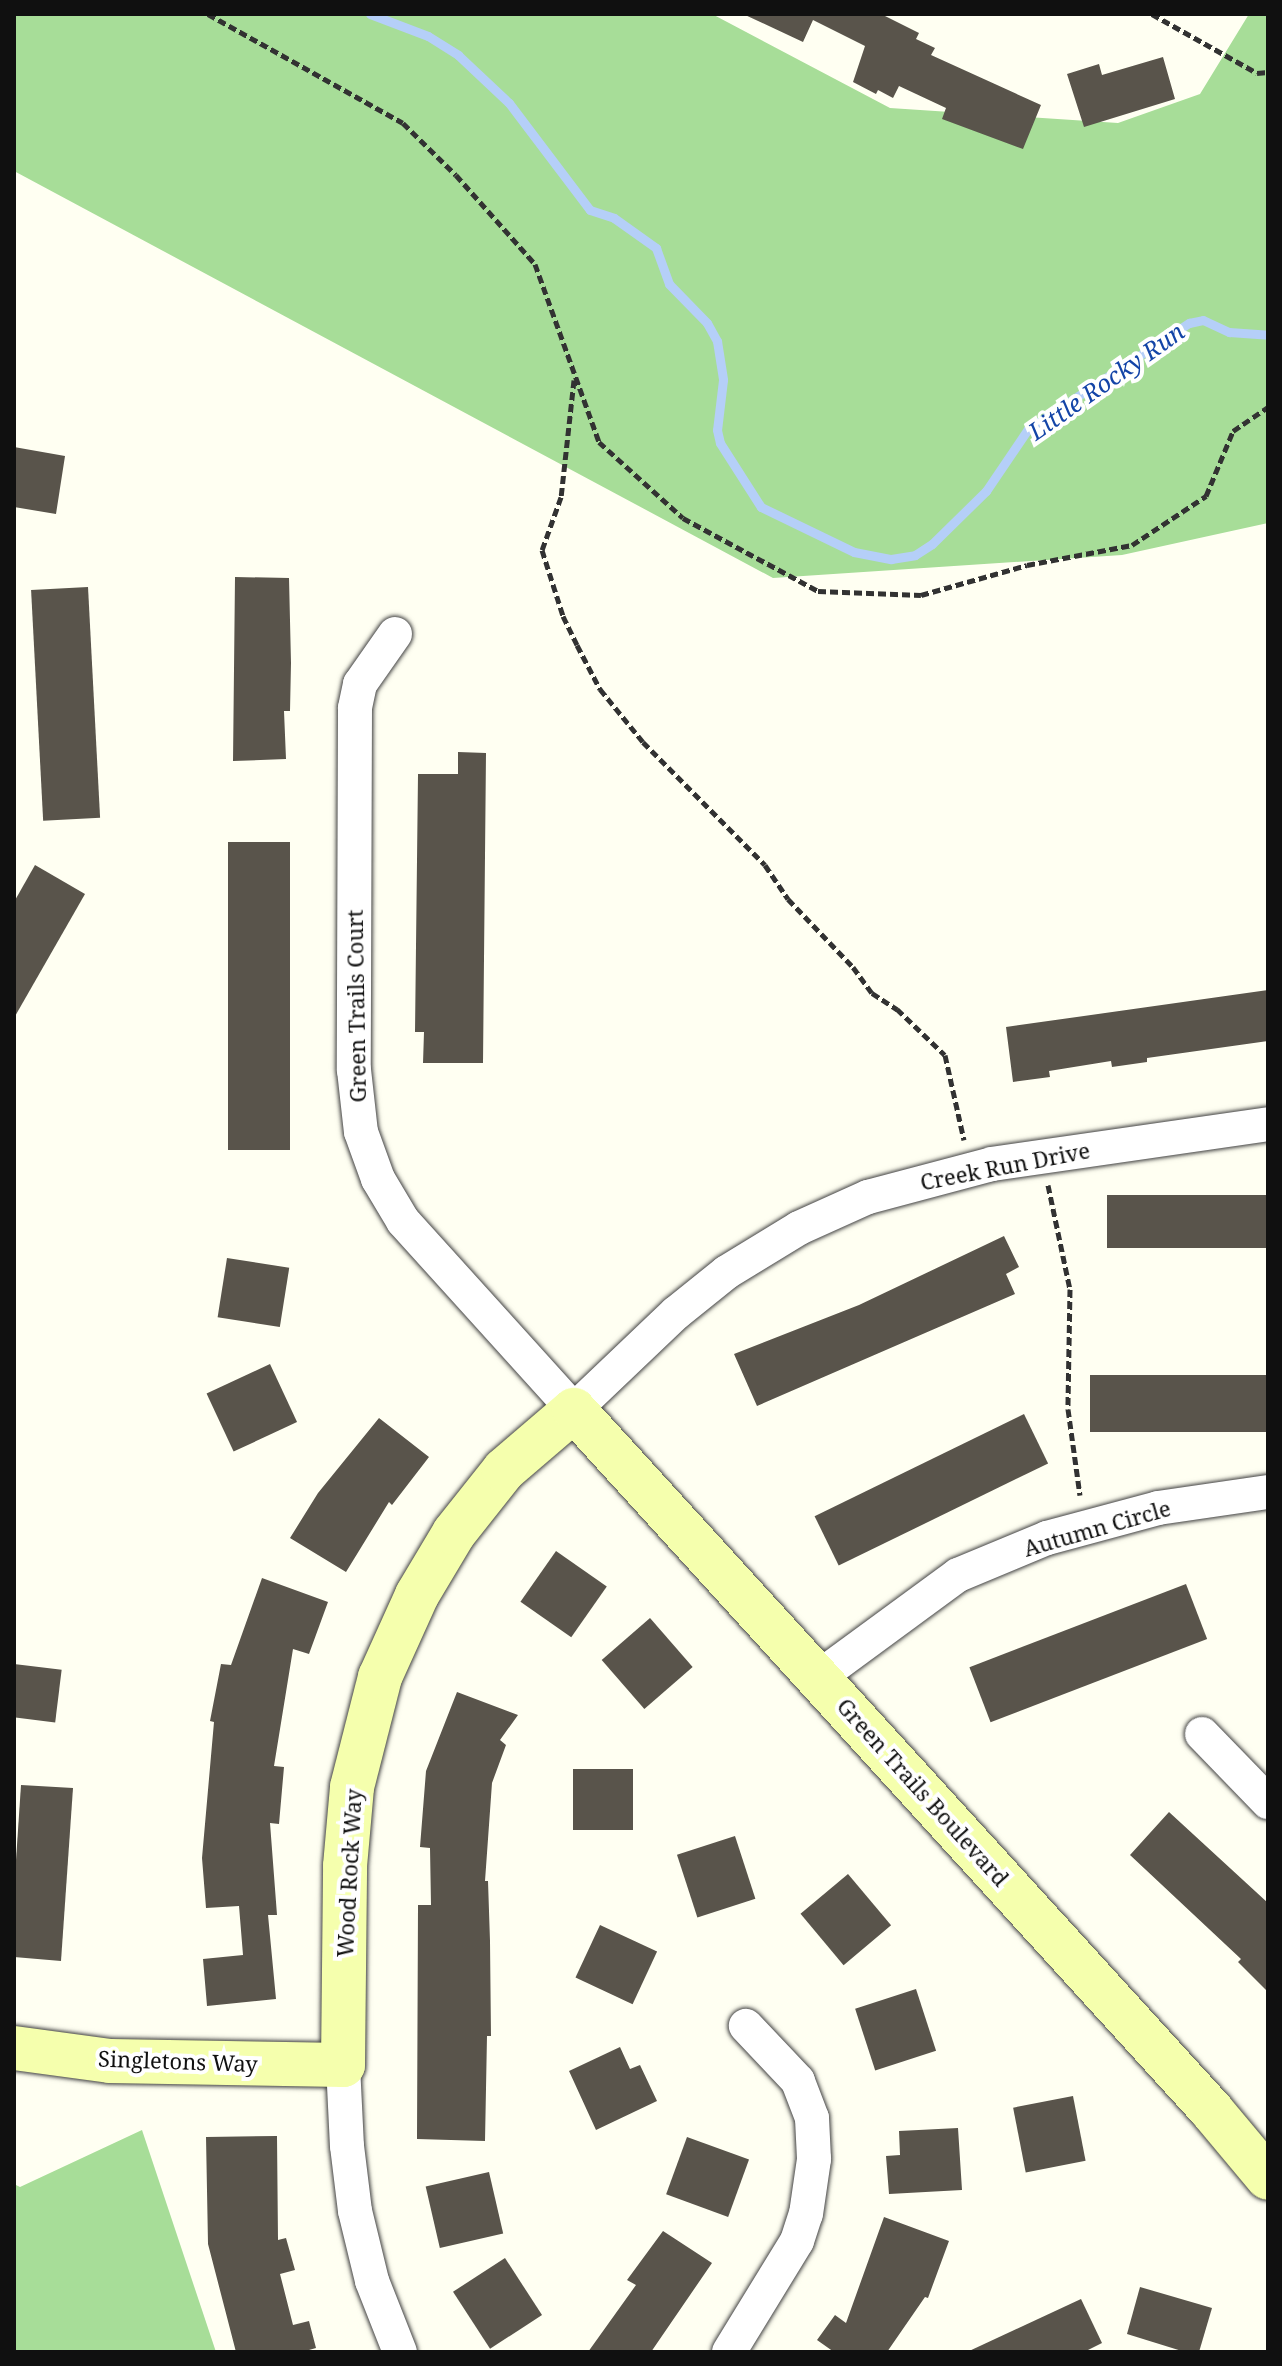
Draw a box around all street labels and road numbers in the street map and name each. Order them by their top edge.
street label: Green Trails Court [341,909,371,1103]
street label: Creek Run Drive [918,1137,1092,1195]
street label: Autumn Circle [1020,1494,1174,1562]
street label: Green Trails Boulevard [832,1693,1014,1891]
street label: Wood Rock Way [331,1788,367,1958]
street label: Singletons Way [98,2045,258,2077]

